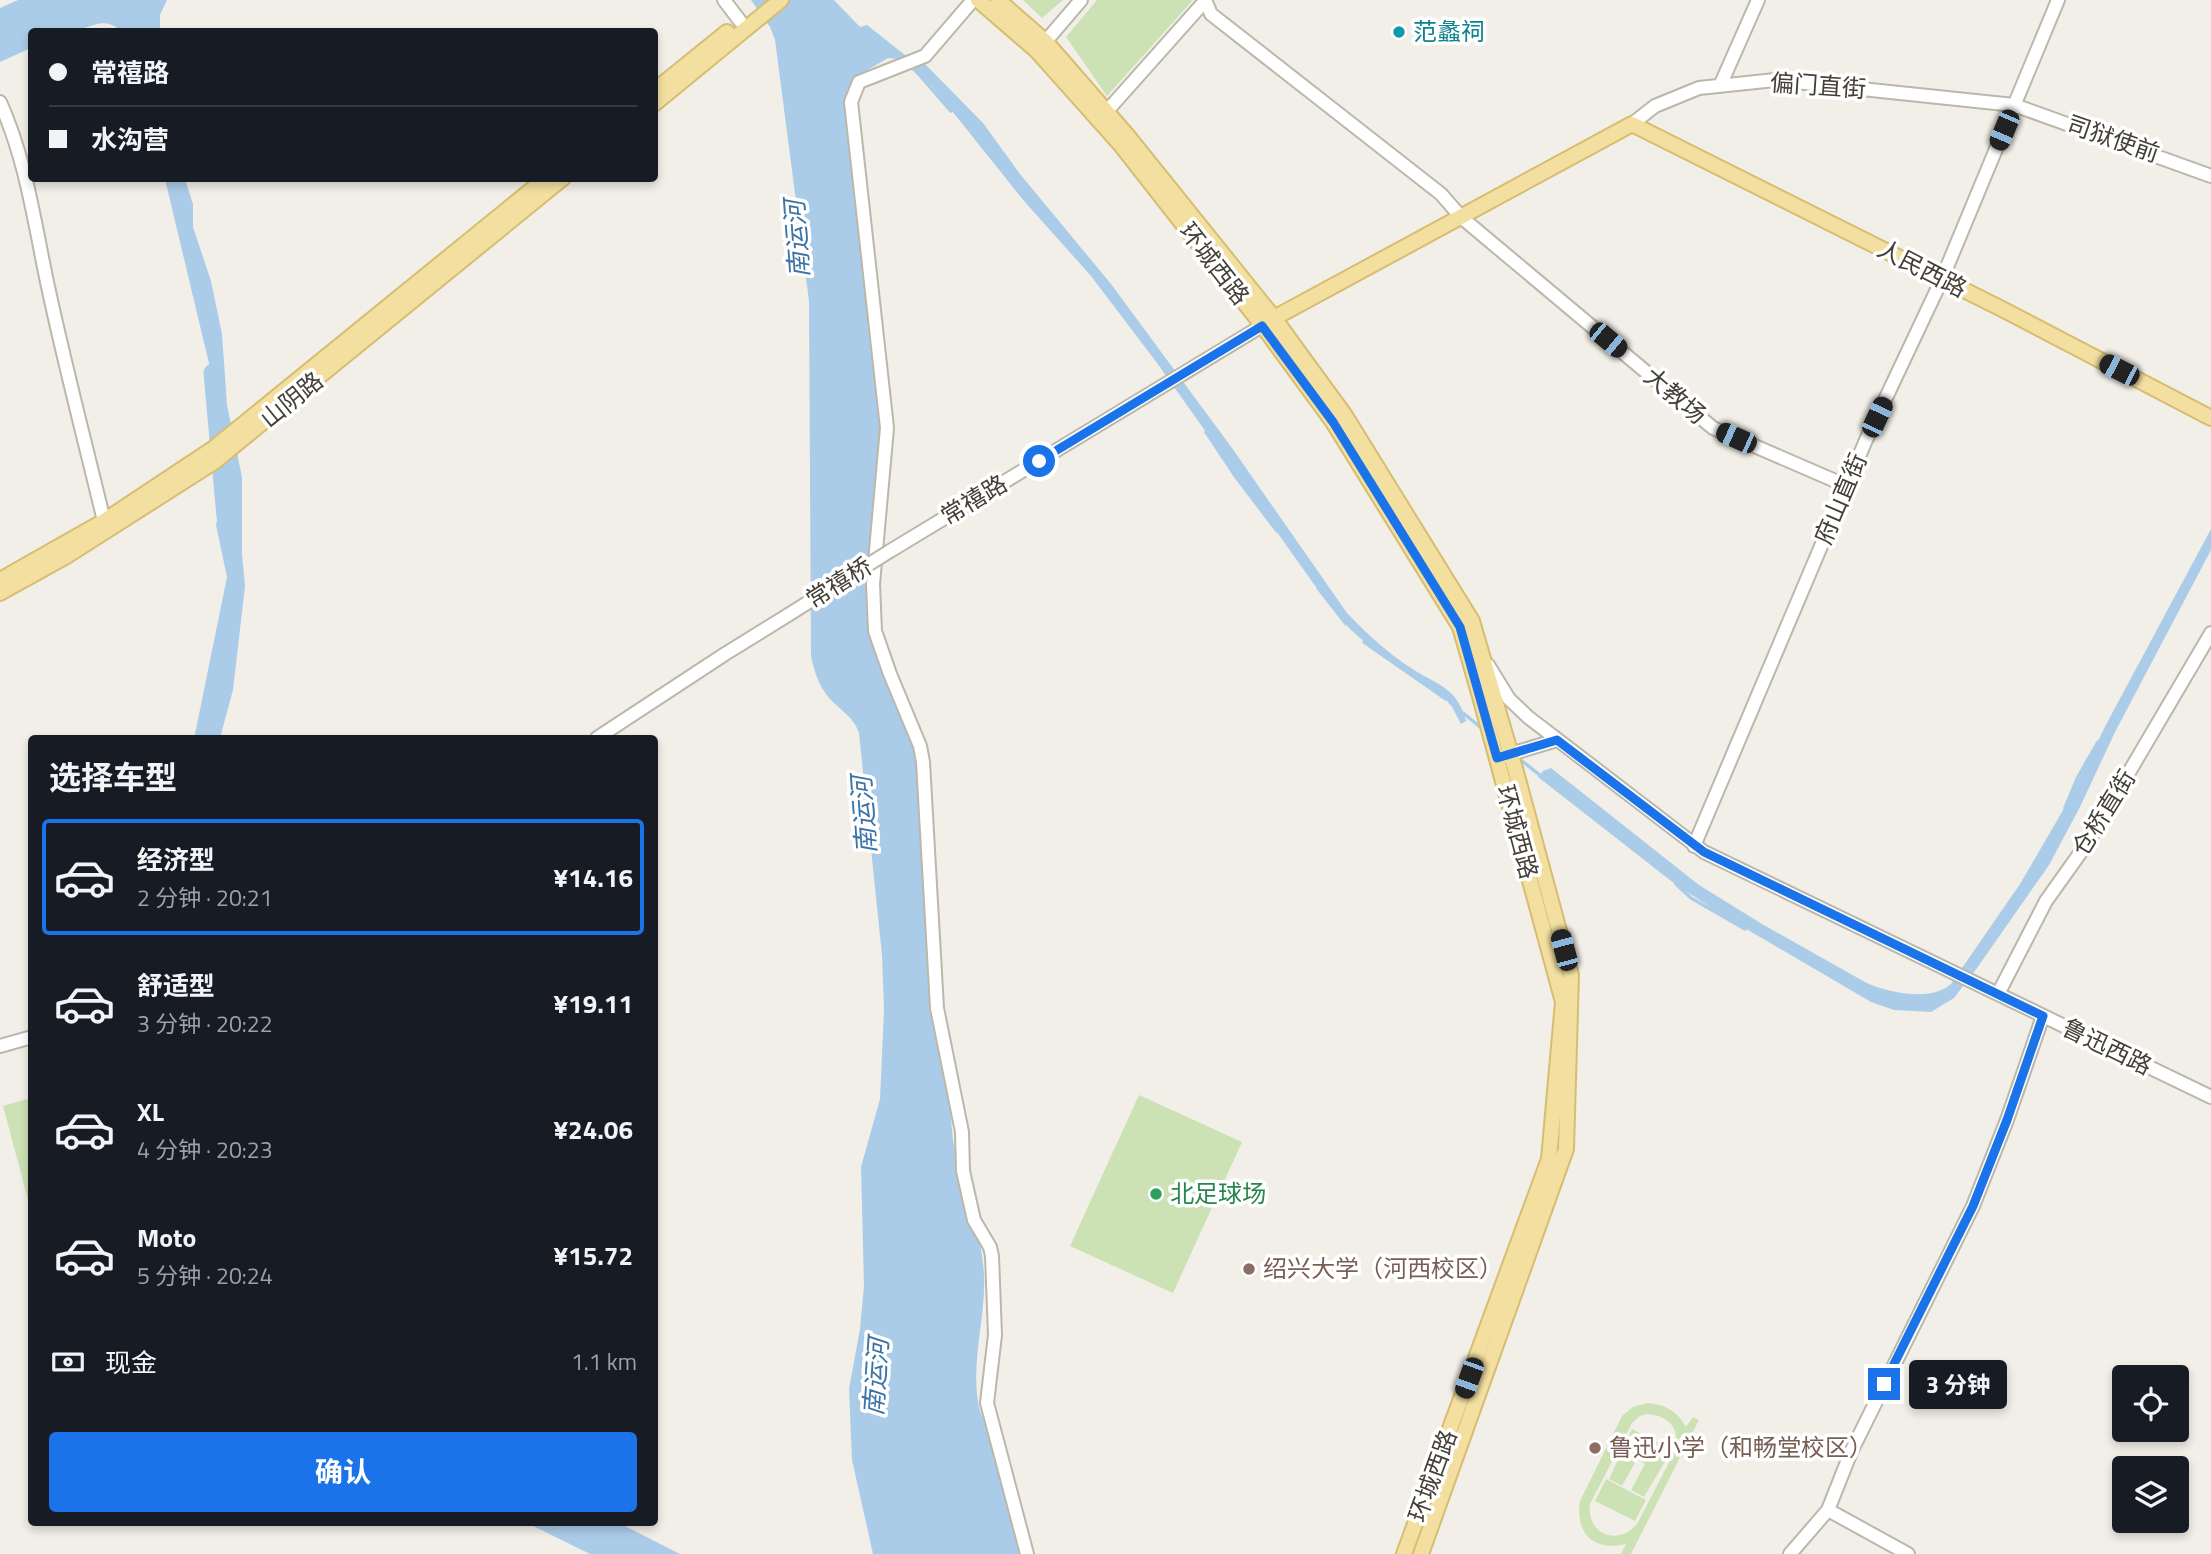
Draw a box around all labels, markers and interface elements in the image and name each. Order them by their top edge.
place label: 范蠡祠 [1413,13,1485,49]
marker: 范蠡祠 [1391,24,1407,40]
text: 常禧路 [91,53,169,92]
street label: 偏门直街 [1769,64,1867,106]
street label: 司狱使前 [2062,105,2165,171]
car [1987,107,2022,153]
text: 水沟营 [91,120,169,159]
water label: 南运河 [774,194,819,279]
street label: 环城西路 [1171,214,1259,312]
street label: 人民西路 [1872,230,1973,306]
car [1586,318,1631,362]
car [2096,351,2143,389]
street label: 大教场 [1636,358,1715,432]
street label: 山阴路 [252,363,331,436]
car [1859,394,1896,440]
car [1713,420,1760,456]
route start [1023,445,1055,477]
street label: 府山直街 [1805,447,1875,550]
street label: 常禧路 [933,465,1014,533]
street label: 常禧桥 [798,548,879,616]
text: 选择车型 [49,753,177,801]
street label: 仓桥直街 [2062,762,2144,863]
water label: 南运河 [841,770,886,855]
street label: 环城西路 [1488,781,1548,883]
text: 经济型 [137,840,215,879]
icon: car [53,846,116,909]
text: ¥14.16 [554,858,633,897]
text: 2 分钟 · 20:21 [137,880,273,915]
car [1549,927,1580,973]
text: 舒适型 [137,966,215,1005]
icon: car [53,972,116,1035]
text: ¥19.11 [554,984,633,1023]
text: 3 分钟 · 20:22 [137,1006,273,1041]
street label: 鲁迅西路 [2056,1009,2158,1083]
text: XL [137,1092,164,1131]
icon: car [53,1098,116,1161]
text: ¥24.06 [554,1110,633,1149]
text: 4 分钟 · 20:23 [137,1132,273,1167]
place label: 北足球场 [1170,1175,1266,1211]
marker: 北足球场 [1148,1186,1164,1202]
text: Moto [137,1218,196,1257]
icon: car [53,1224,116,1287]
text: ¥15.72 [554,1236,633,1275]
place label: 绍兴大学（河西校区） [1263,1250,1503,1286]
text: 5 分钟 · 20:24 [137,1258,273,1293]
marker: 绍兴大学（河西校区） [1241,1261,1257,1277]
water label: 南运河 [853,1332,898,1417]
icon: cash [49,1343,87,1381]
text: 现金 [105,1343,157,1382]
text: 1.1 km [571,1344,637,1379]
car [1452,1355,1487,1401]
callout: 3 分钟 [1909,1360,2007,1408]
map controls [2112,1365,2189,1533]
button: locate [2112,1365,2189,1442]
text: 3 分钟 [1926,1367,1990,1402]
route end [1868,1368,1900,1400]
street label: 环城西路 [1399,1424,1465,1527]
place label: 鲁迅小学（和畅堂校区） [1609,1429,1873,1465]
button: 确认 [49,1432,637,1512]
marker: 鲁迅小学（和畅堂校区） [1587,1440,1603,1456]
button: layers [2112,1456,2189,1533]

